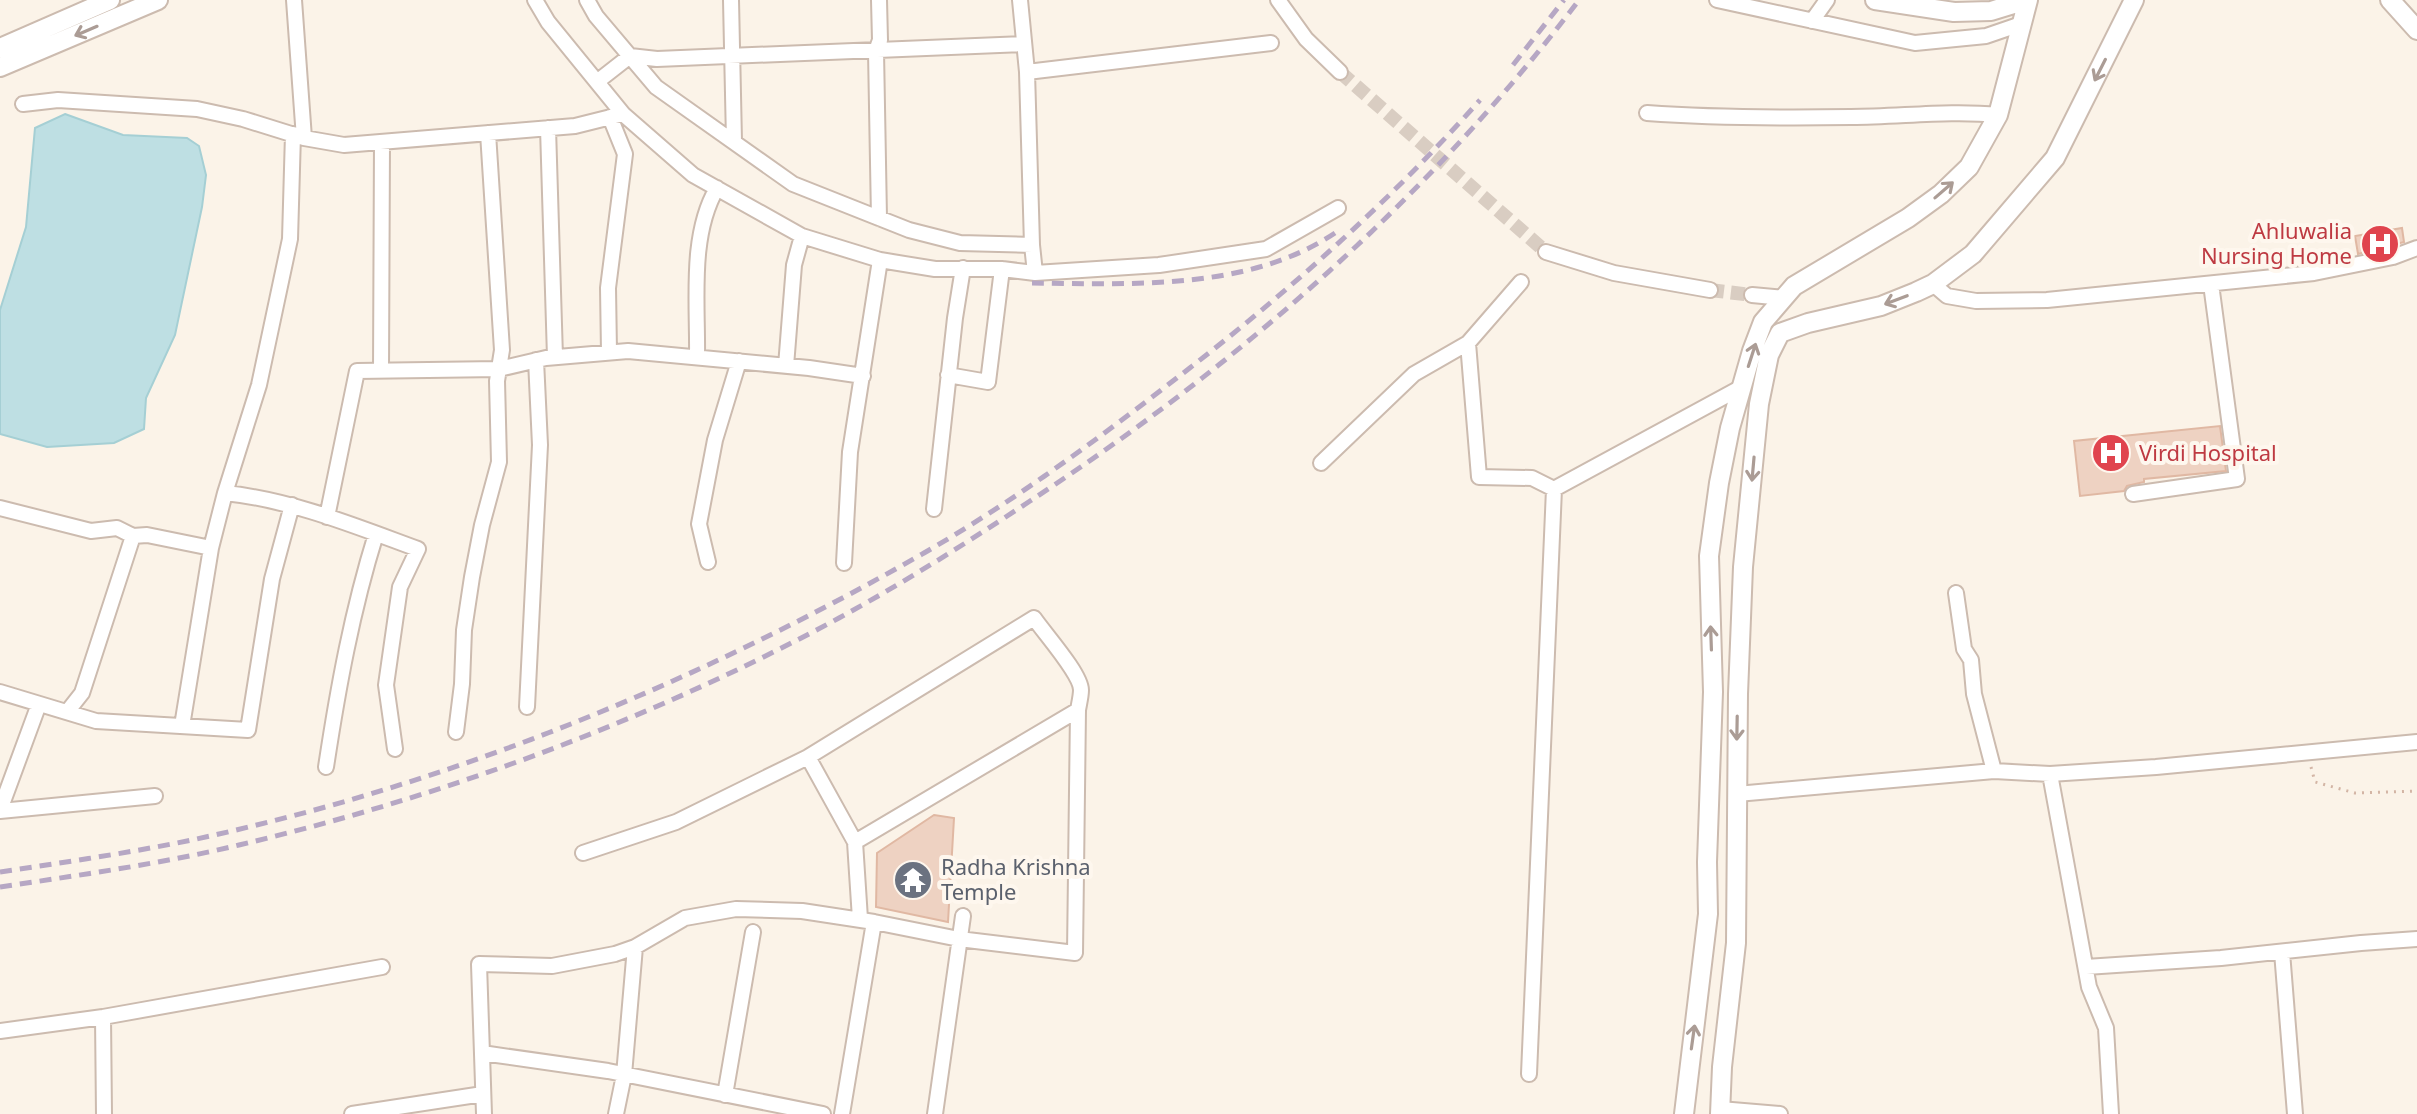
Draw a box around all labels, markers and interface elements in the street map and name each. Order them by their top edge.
one-way arrow [75,24,99,39]
one-way arrow [2091,58,2107,82]
one-way arrow [1933,182,1953,200]
place label: Ahluwalia Nursing Home [2201,215,2352,270]
hospital icon: Ahluwalia Nursing Home [2359,223,2401,265]
one-way arrow [1884,294,1909,308]
one-way arrow [1745,342,1760,367]
hospital icon: Virdi Hospital [2090,432,2132,474]
place label: Virdi Hospital [2139,437,2277,467]
one-way arrow [1745,455,1760,482]
one-way arrow [1704,625,1719,652]
one-way arrow [1729,714,1745,741]
place label: Radha Krishna Temple [941,851,1091,906]
temple icon: Radha Krishna Temple [892,859,934,901]
one-way arrow [1686,1024,1701,1050]

